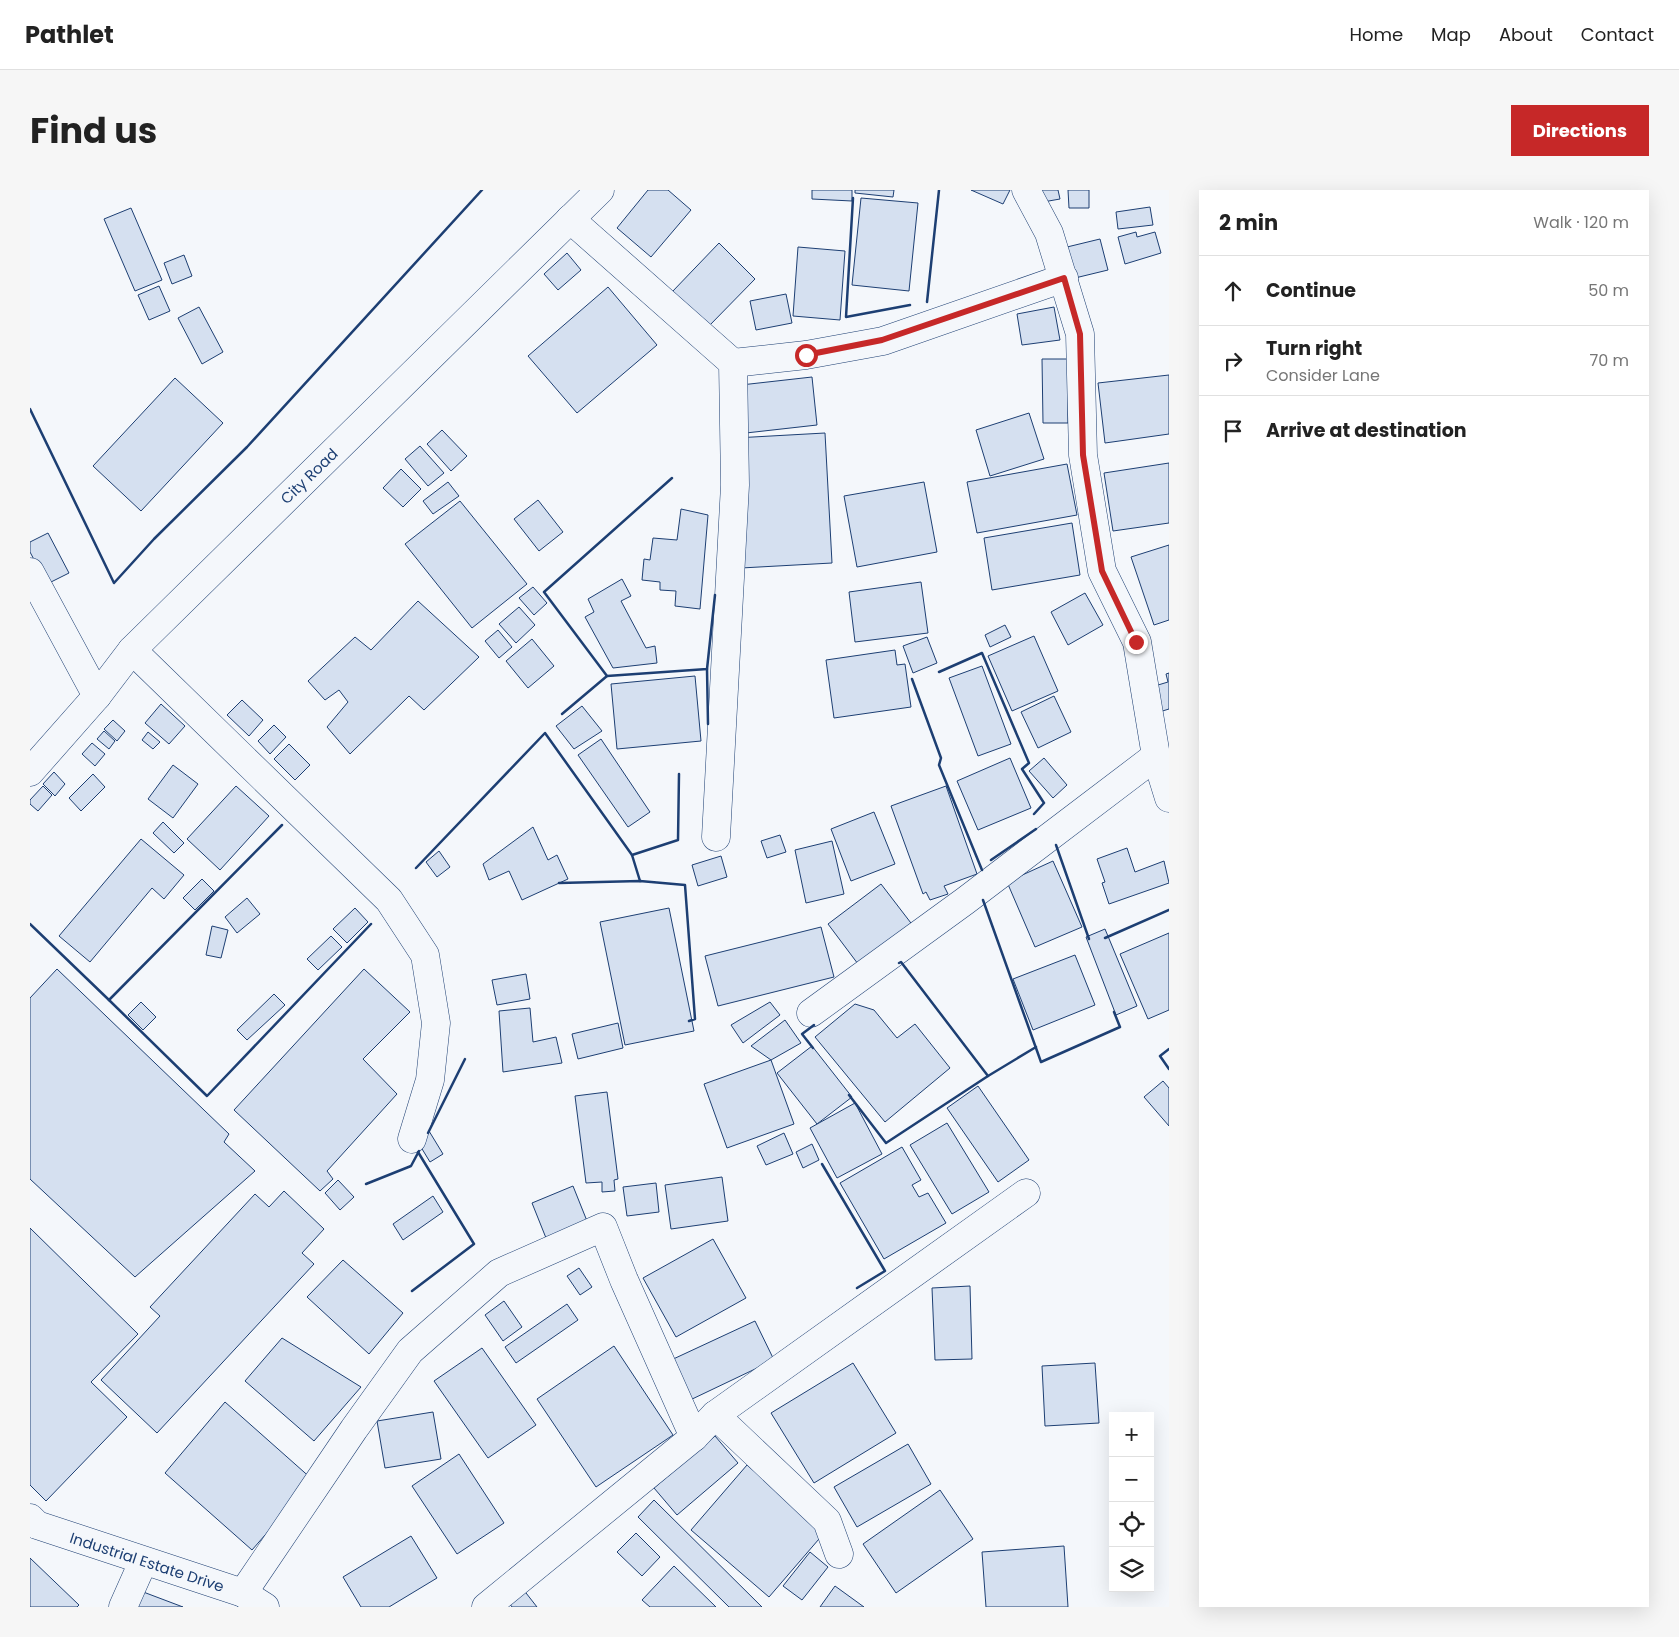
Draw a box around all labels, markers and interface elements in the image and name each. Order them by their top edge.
text: Pathlet [25,18,114,51]
text: Home [1349,22,1403,47]
text: Map [1431,22,1471,47]
text: About [1499,22,1553,47]
text: Contact [1581,22,1654,47]
button: Directions [1511,105,1649,156]
text: Find us [30,106,157,155]
text: 2 min [1219,208,1278,237]
text: Walk · 120 m [1533,211,1629,234]
icon: ahead [1219,277,1247,305]
text: Continue [1266,277,1356,304]
text: 50 m [1588,279,1629,302]
text: Turn right [1266,335,1362,362]
route start [795,344,818,367]
icon: right [1219,347,1247,375]
text: 70 m [1589,349,1629,372]
text: Consider Lane [1266,364,1380,387]
icon: arrive [1219,417,1247,445]
text: Arrive at destination [1266,417,1467,444]
street label: City Road [276,443,342,509]
route end [1125,631,1148,654]
map controls [1109,1412,1154,1592]
button: + [1109,1412,1154,1457]
button: − [1109,1457,1154,1502]
button: locate [1109,1502,1154,1547]
street label: Industrial Estate Drive [67,1527,227,1597]
button: layers [1109,1547,1154,1592]

